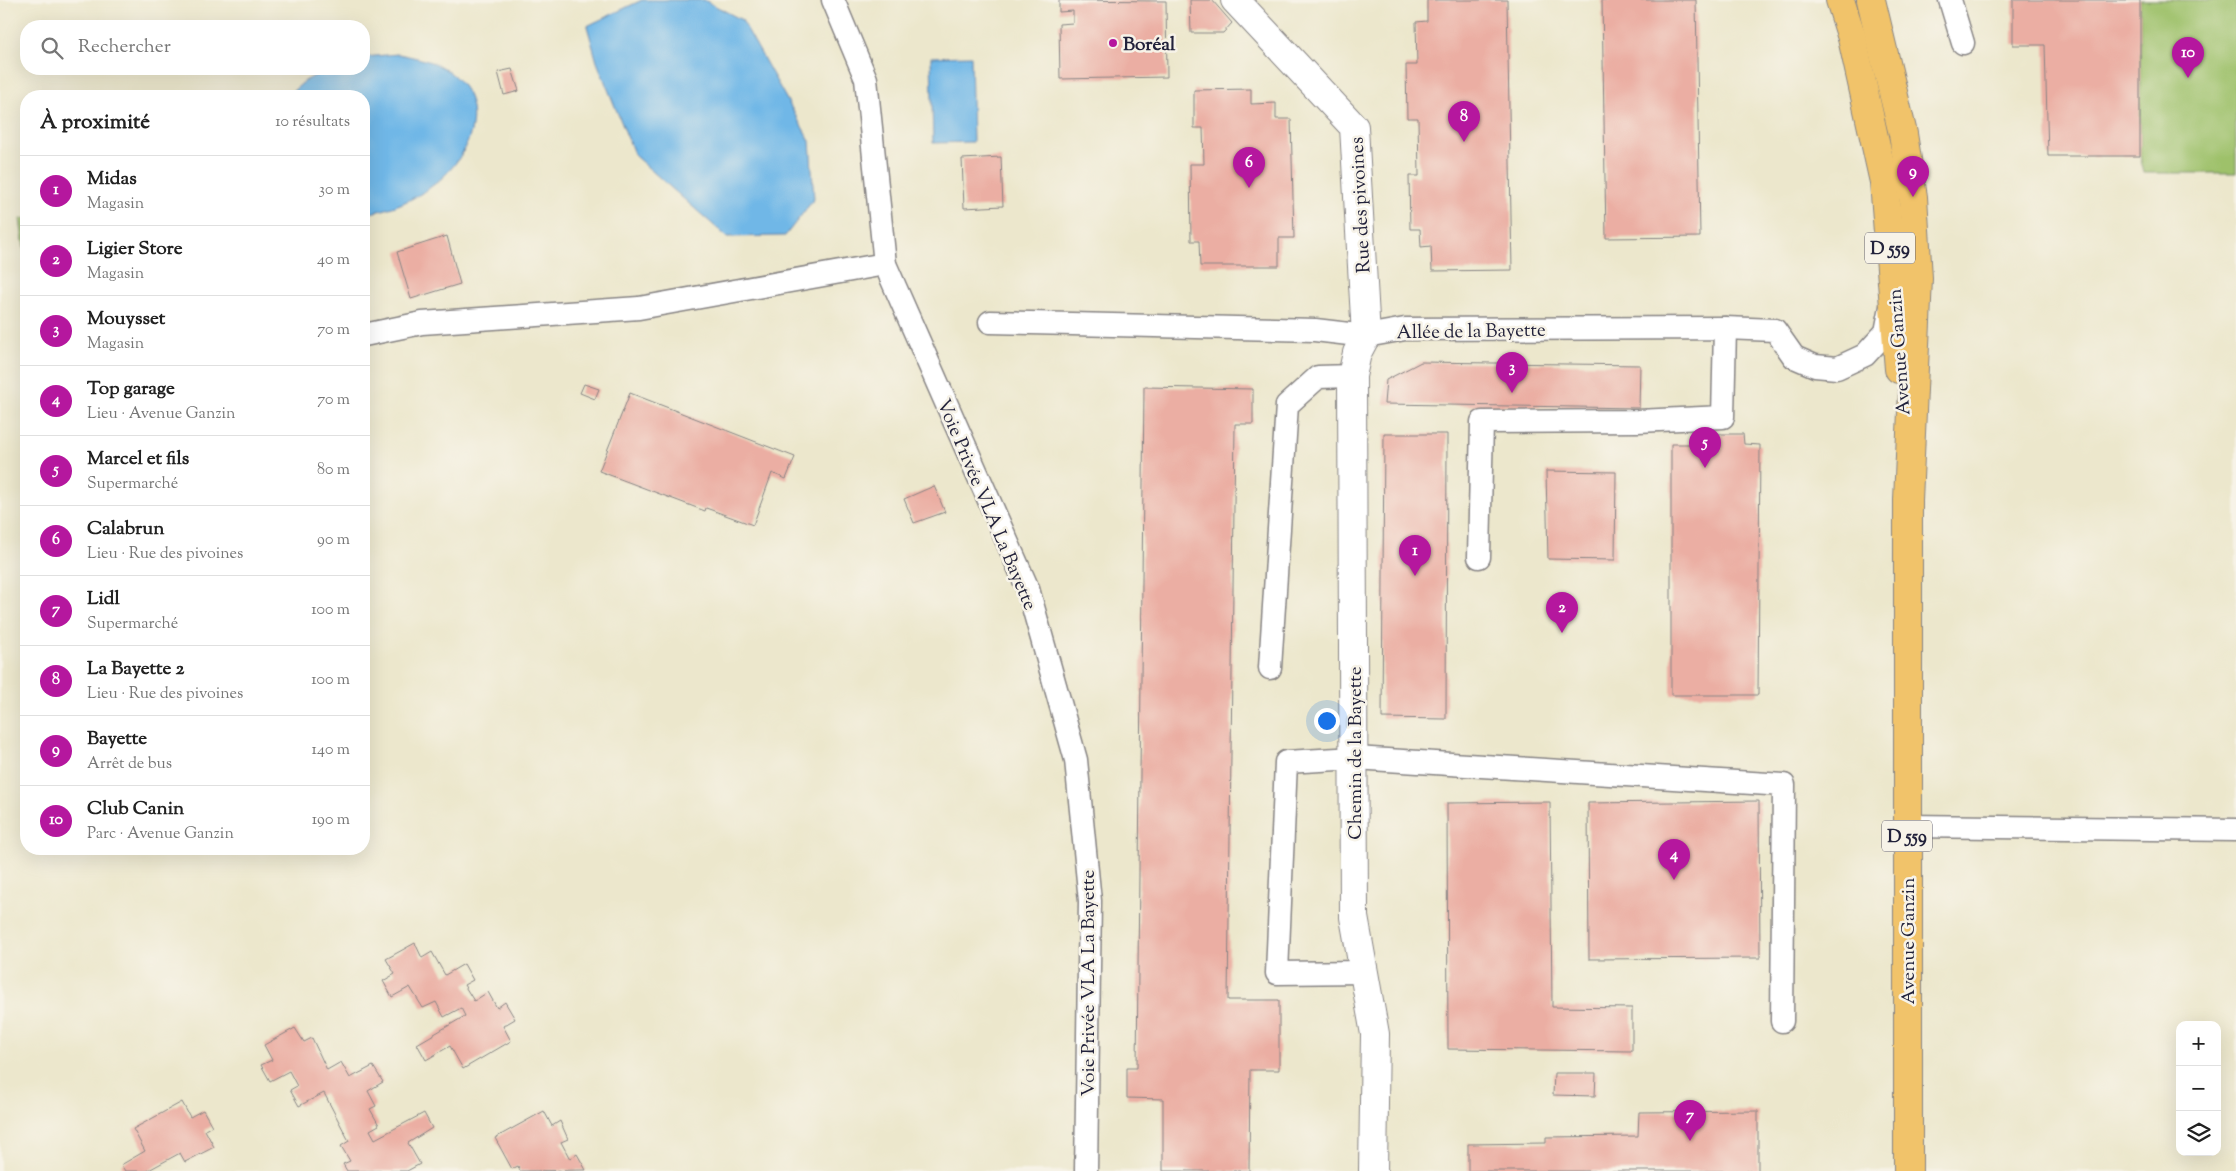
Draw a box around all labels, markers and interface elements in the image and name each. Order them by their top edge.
search box [20,20,370,75]
place label: Boréal [1123,32,1176,59]
icon: search [38,34,66,62]
text: Rechercher [78,34,171,61]
marker: Boréal [1107,37,1119,49]
pin: 10 [2172,37,2204,78]
pin: 8 [1448,101,1480,142]
text: À proximité [40,108,150,138]
text: 10 résultats [275,111,350,134]
street label: Rue des pivoines [1344,136,1379,274]
pin: 6 [1233,147,1265,188]
pin: 9 [1897,156,1929,197]
text: Midas [87,166,137,193]
text: 1 [53,179,59,202]
text: 30 m [319,179,350,202]
text: Magasin [87,193,144,216]
road number: D 559 [1865,232,1915,264]
text: Ligier Store [87,236,183,263]
text: 2 [52,249,60,272]
text: 40 m [317,249,350,272]
text: Magasin [87,263,144,286]
street label: Avenue Ganzin [1883,288,1918,416]
text: Mouysset [87,306,165,333]
street label: Allée de la Bayette [1396,318,1546,347]
text: 3 [53,319,59,342]
text: 70 m [317,319,350,342]
text: Magasin [87,333,144,356]
pin: 3 [1496,352,1528,393]
text: Top garage [87,376,175,403]
text: 4 [52,389,60,412]
text: 70 m [317,389,350,412]
street label: Voie Privée VLA La Bayette [929,395,1042,615]
text: Lieu · Avenue Ganzin [87,403,235,426]
pin: 5 [1689,427,1721,468]
text: Marcel et fils [87,446,189,473]
text: 5 [53,459,59,482]
text: 80 m [317,459,350,482]
text: Supermarché [87,473,178,496]
text: Calabrun [87,516,164,543]
text: 6 [52,529,60,552]
text: 90 m [317,529,350,552]
pin: 1 [1399,535,1431,576]
text: Lieu · Rue des pivoines [87,543,243,566]
text: Lidl [87,586,120,613]
pin: 2 [1546,592,1578,633]
text: 7 [52,599,60,622]
text: 100 m [311,599,350,622]
text: Supermarché [87,613,178,636]
text: La Bayette 2 [87,656,184,683]
street label: Chemin de la Bayette [1343,666,1370,840]
text: 8 [52,669,60,692]
text: 100 m [311,669,350,692]
text: Lieu · Rue des pivoines [87,683,243,706]
your location [1314,708,1340,734]
text: Bayette [87,726,147,753]
text: 9 [52,739,60,762]
text: 140 m [312,739,350,762]
text: Arrêt de bus [87,753,172,776]
text: Club Canin [87,796,184,823]
text: 10 [49,809,63,832]
text: 190 m [312,809,350,832]
road number: D 559 [1882,820,1932,851]
text: Parc · Avenue Ganzin [87,823,234,846]
pin: 4 [1658,839,1690,880]
street label: Voie Privée VLA La Bayette [1076,869,1103,1096]
street label: Avenue Ganzin [1896,878,1923,1004]
map controls [2176,1021,2221,1156]
button: + [2176,1021,2221,1066]
button: − [2176,1066,2221,1111]
pin: 7 [1674,1100,1706,1141]
button: layers [2176,1111,2221,1156]

